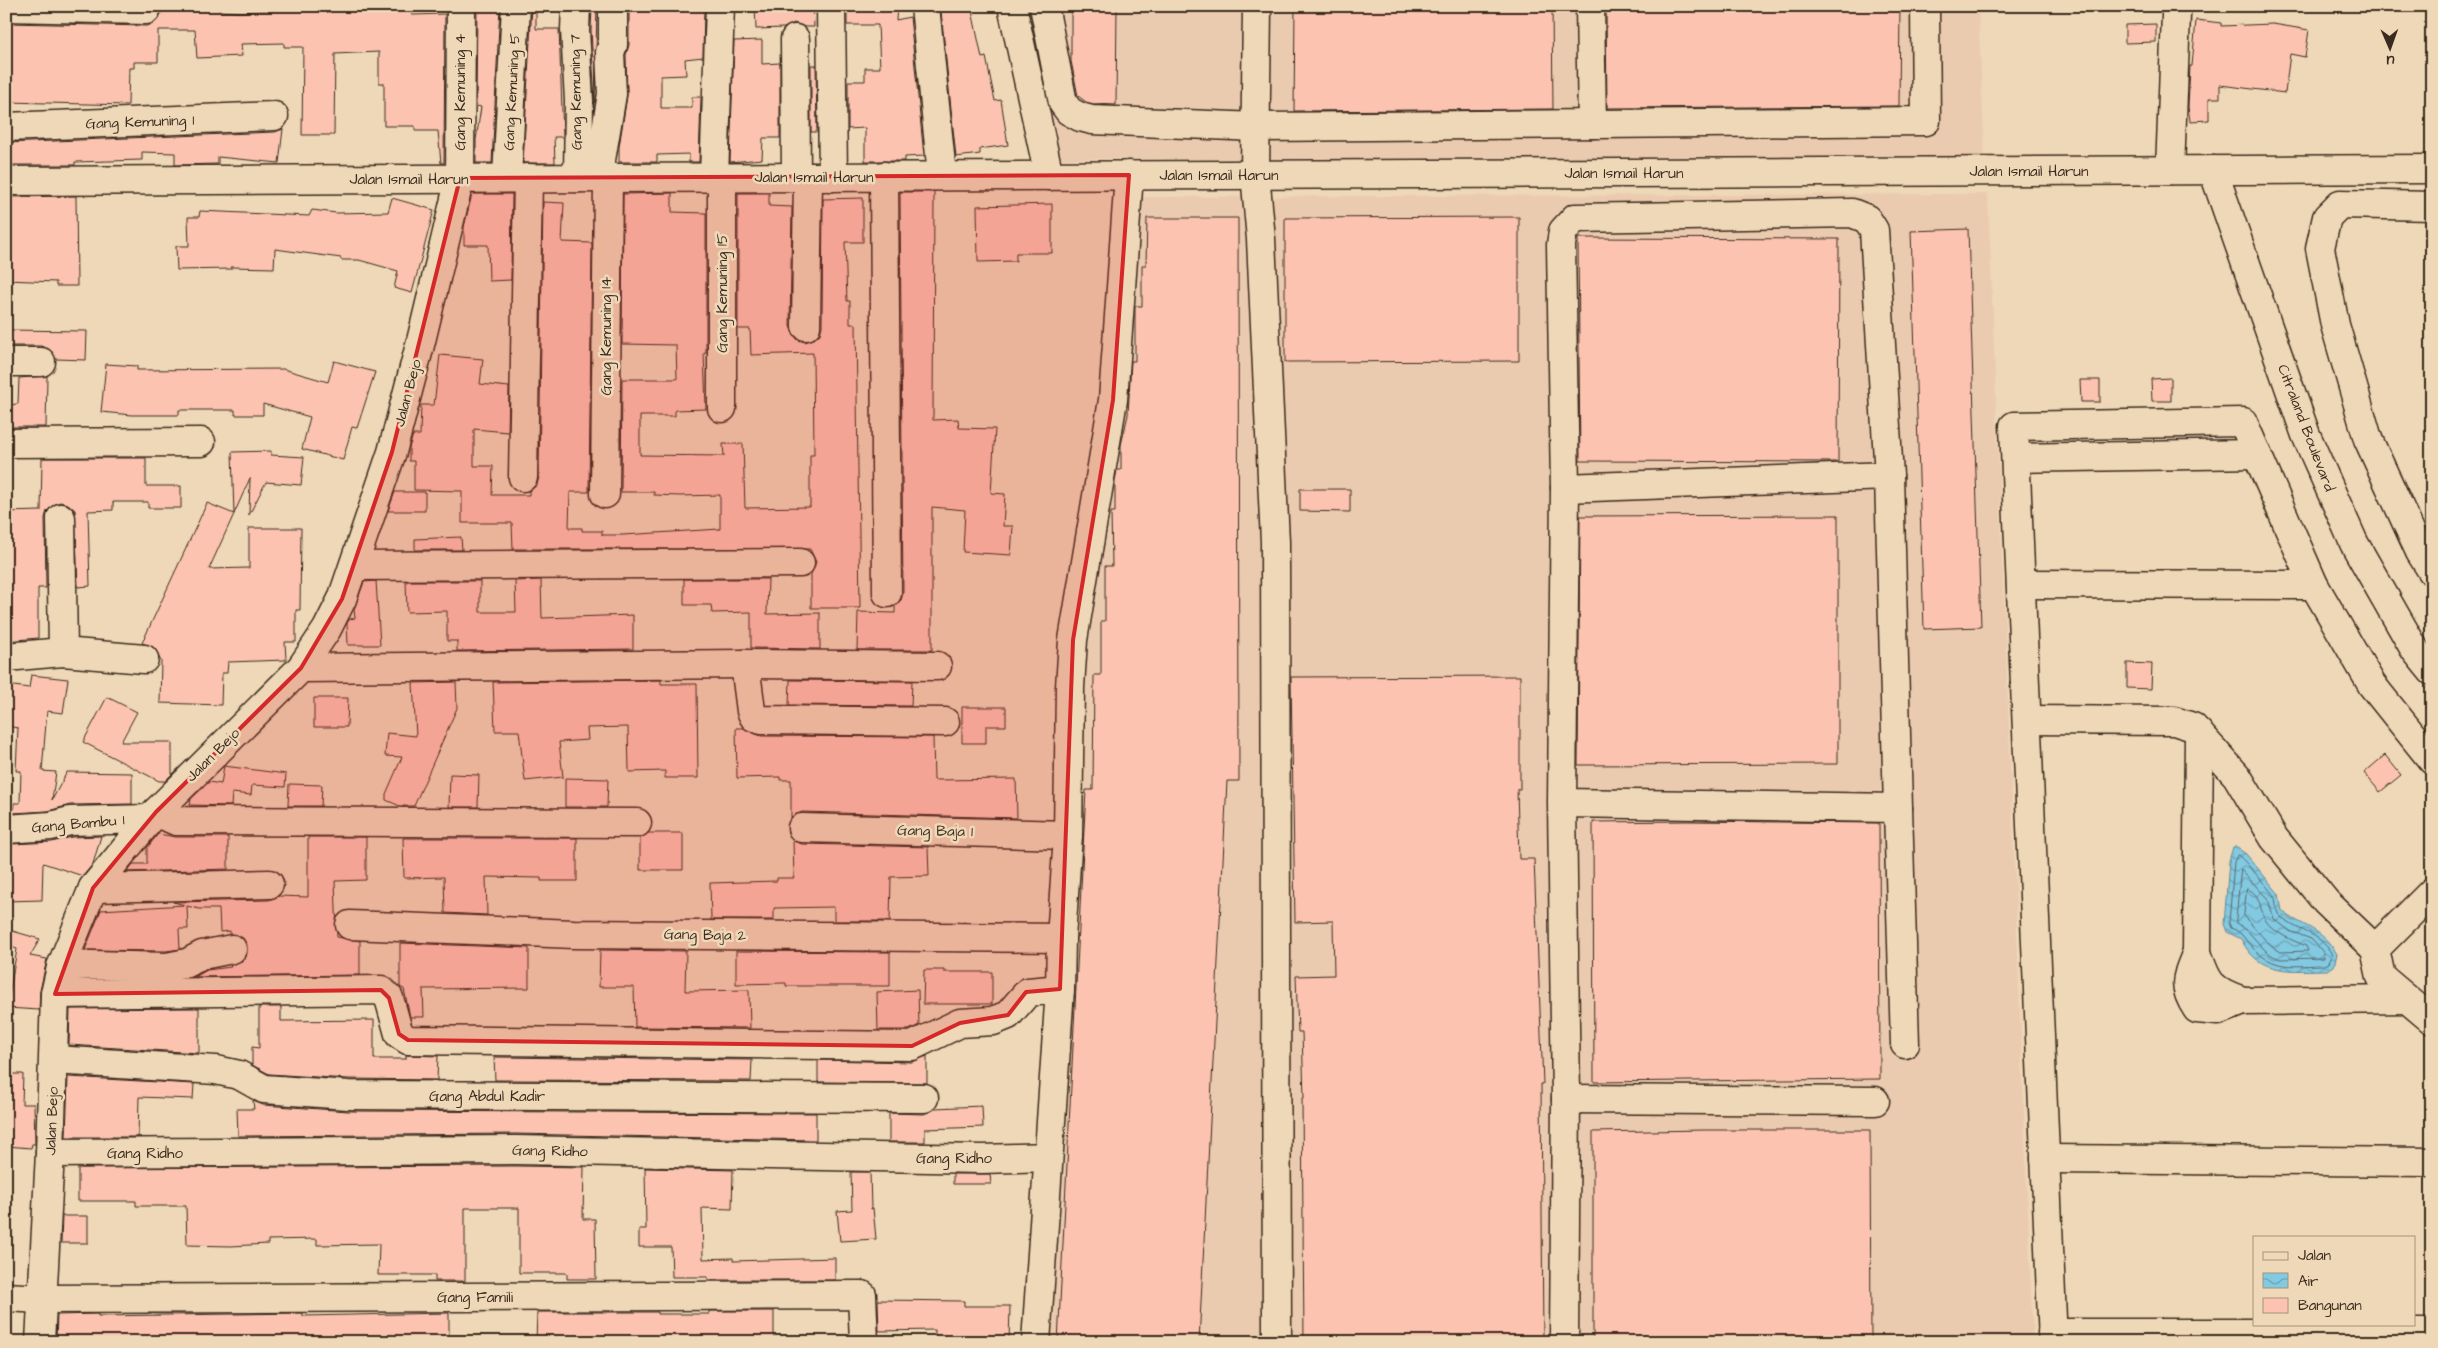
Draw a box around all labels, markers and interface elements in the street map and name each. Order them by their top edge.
north arrow [2366,22,2416,72]
street label: Gang Kemuning 5 [498,32,527,151]
street label: Gang Kemuning 4 [450,34,472,150]
street label: Gang Kemuning 7 [564,34,589,150]
text: U [2386,50,2395,70]
street label: Gang Kemuning 1 [85,110,195,135]
street label: Jalan Ismail Harun [1970,161,2089,182]
street label: Jalan Ismail Harun [1565,163,1684,184]
street label: Jalan Ismail Harun [1160,165,1279,186]
street label: Jalan Ismail Harun [755,167,874,188]
street label: Jalan Ismail Harun [350,169,469,190]
street label: Gang Kemuning 15 [712,233,734,353]
street label: Gang Kemuning 14 [596,277,618,395]
street label: Jalan Bejo [389,356,427,429]
street label: Citraland Boulevard [2272,361,2340,495]
street label: Jalan Bejo [181,723,245,787]
street label: Gang Bambu 1 [31,809,125,840]
street label: Gang Baja 1 [897,820,973,843]
street label: Gang Baja 2 [664,924,747,947]
street label: Jalan Bejo [40,1086,64,1156]
street label: Gang Abdul Kadir [429,1086,545,1108]
street label: Gang Ridho [512,1140,589,1163]
street label: Gang Ridho [107,1143,183,1165]
street label: Gang Ridho [916,1148,992,1170]
legend [2253,1236,2416,1326]
text: Jalan [2298,1245,2332,1266]
text: Air [2298,1271,2318,1292]
street label: Gang Famili [437,1287,514,1309]
text: Bangunan [2298,1295,2362,1317]

